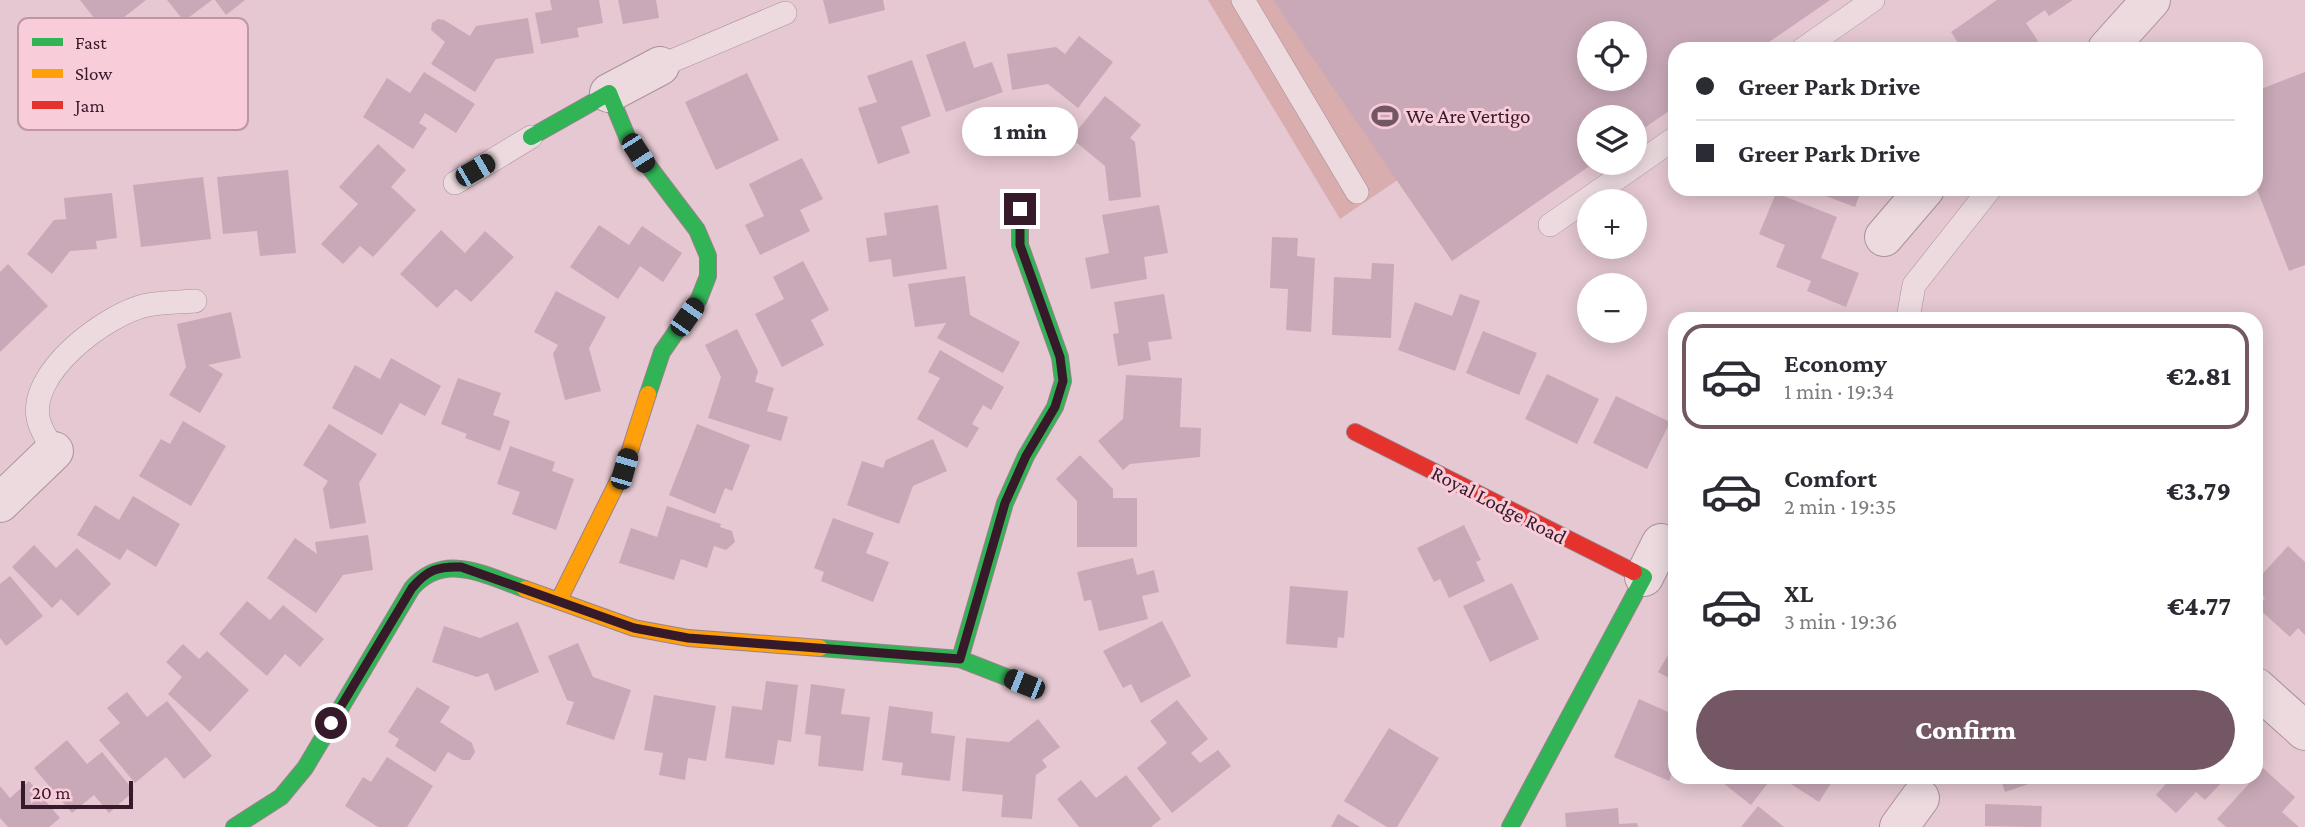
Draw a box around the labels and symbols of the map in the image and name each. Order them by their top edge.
legend [18,18,248,130]
text: Fast [75,32,107,53]
text: Slow [75,63,112,84]
text: Jam [73,95,105,116]
sports icon: We Are Vertigo [1370,101,1400,131]
place label: We Are Vertigo [1406,104,1530,128]
callout: 1 min [962,108,1078,156]
car [618,130,659,176]
car [452,150,499,190]
route end [1004,193,1036,225]
car [667,294,708,340]
car [609,446,640,492]
street label: Royal Lodge Road [1428,461,1570,549]
car [1001,666,1048,702]
route start [315,707,347,739]
scale bar [21,778,133,810]

